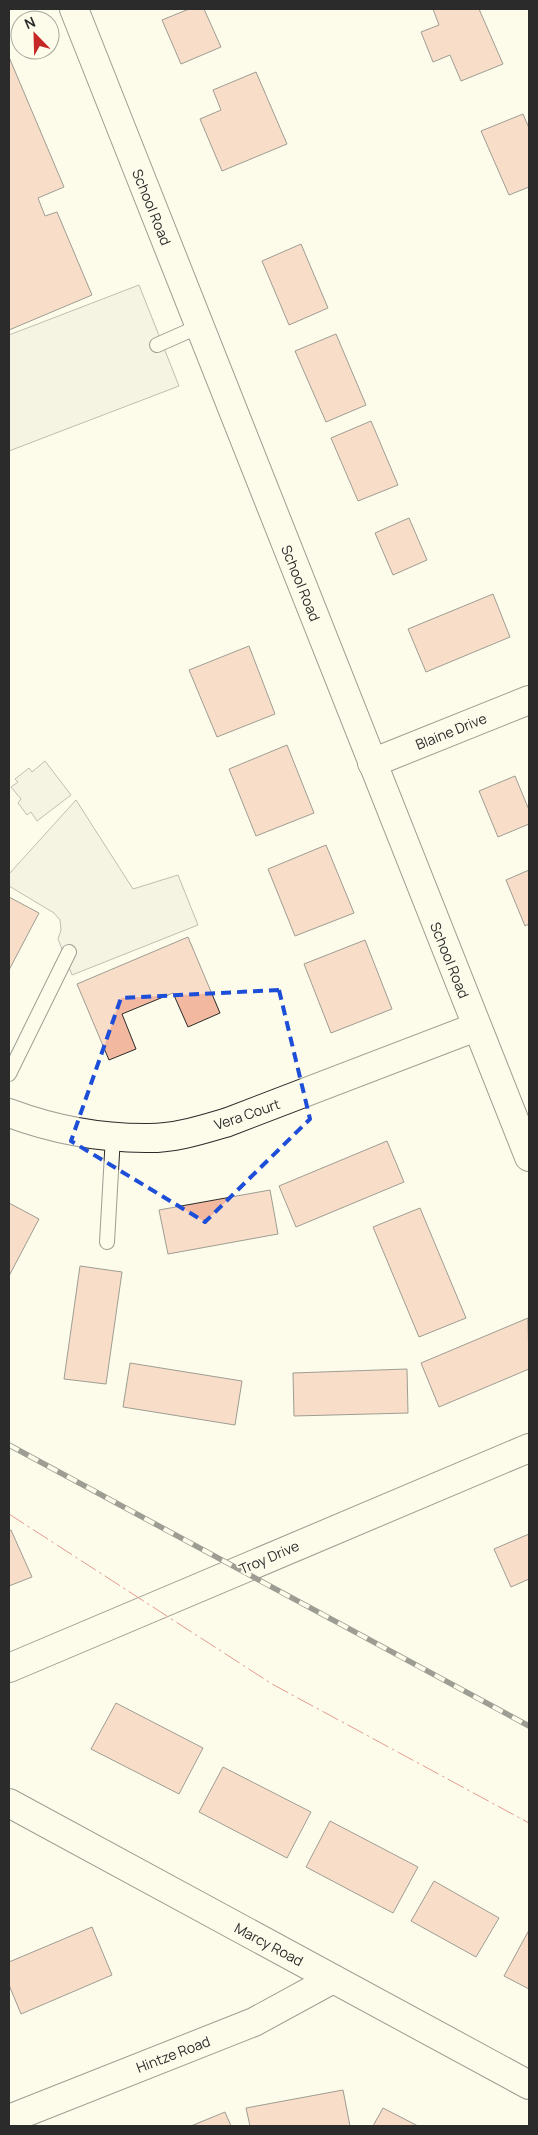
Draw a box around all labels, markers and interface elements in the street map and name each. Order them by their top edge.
north arrow [10,10,60,60]
text: N [21,12,38,33]
street label: School Road [128,166,176,248]
street label: School Road [277,542,325,624]
street label: Blaine Drive [413,708,489,754]
street label: School Road [426,919,474,1001]
street label: Vera Court [212,1094,283,1134]
street label: Troy Drive [236,1536,302,1578]
street label: Marcy Road [231,1918,307,1970]
street label: Hintze Road [133,2031,213,2077]

